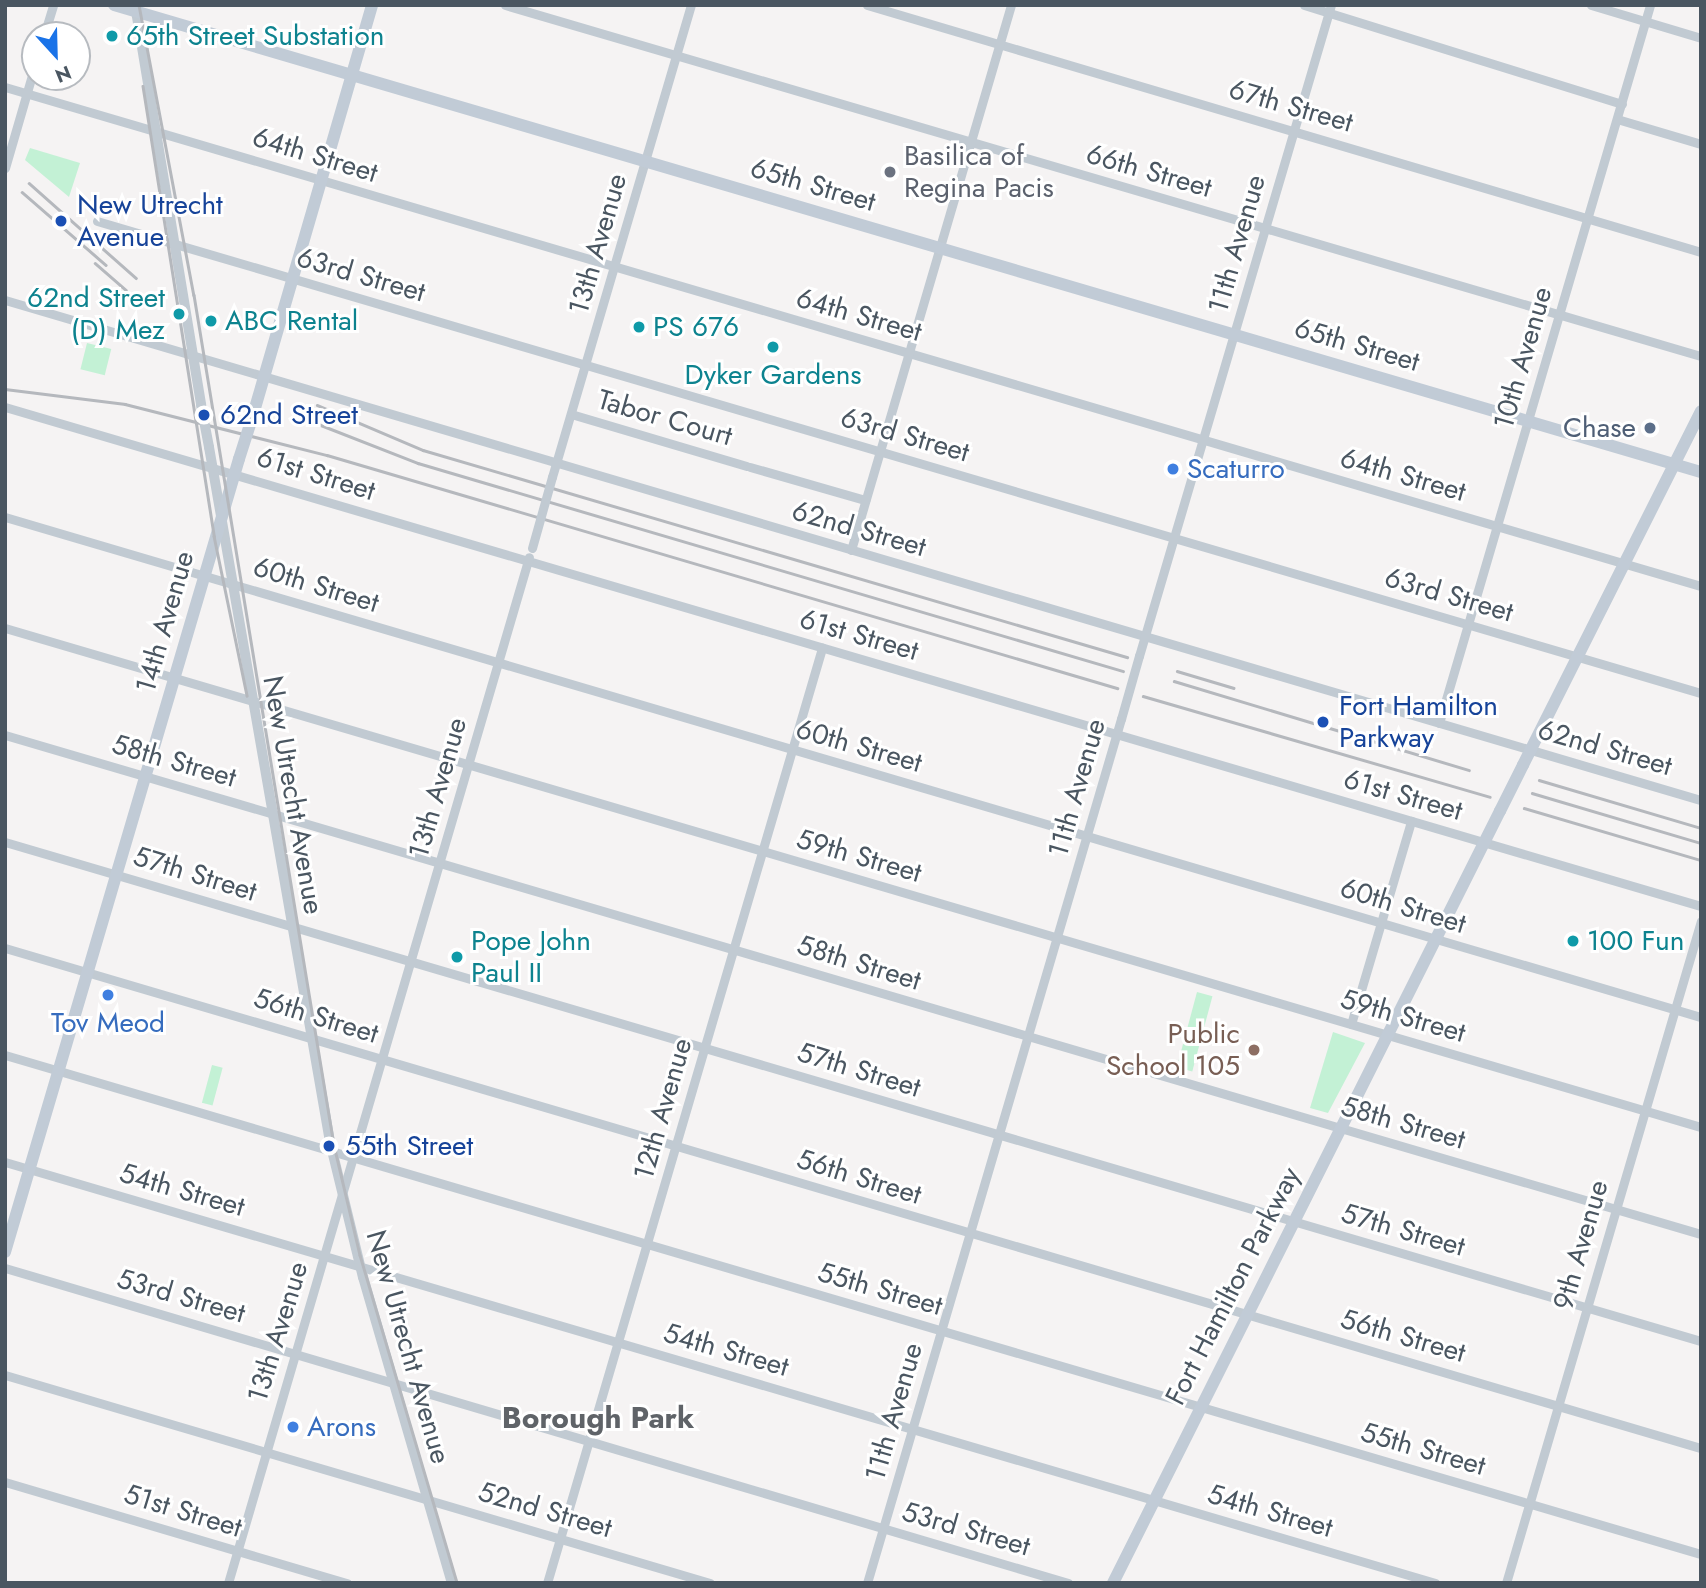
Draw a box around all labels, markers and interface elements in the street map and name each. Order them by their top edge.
place label: 65th Street Substation [126,19,384,53]
north arrow [21,21,91,91]
marker: 65th Street Substation [104,28,120,44]
text: N [51,59,75,89]
street label: 67th Street [1225,72,1357,140]
street label: 64th Street [248,120,382,190]
street label: 66th Street [1082,137,1216,205]
place label: Basilica of Regina Pacis [904,139,1054,205]
street label: 65th Street [747,151,879,219]
marker: Basilica of Regina Pacis [882,164,898,180]
street label: 13th Avenue [562,170,634,318]
street label: 11th Avenue [1201,171,1273,317]
place label: New Utrecht Avenue [77,188,223,254]
marker: New Utrecht Avenue [51,211,71,231]
street label: 63rd Street [293,241,429,309]
place label: 62nd Street (D) Mez [27,281,165,347]
street label: 64th Street [792,281,926,349]
street label: 10th Avenue [1487,283,1559,433]
place label: ABC Rental [225,304,358,338]
marker: 62nd Street (D) Mez [171,306,187,322]
place label: PS 676 [653,310,739,344]
street label: 65th Street [1291,311,1423,379]
marker: ABC Rental [203,313,219,329]
marker: PS 676 [631,319,647,335]
marker: Dyker Gardens [765,339,781,355]
place label: Dyker Gardens [684,358,862,392]
street label: Tabor Court [594,383,736,453]
place label: 62nd Street [220,398,358,432]
street label: 63rd Street [837,401,973,469]
marker: 62nd Street [194,405,214,425]
place label: Chase [1563,411,1636,445]
marker: Chase [1642,420,1658,436]
street label: 61st Street [253,440,379,508]
street label: 64th Street [1336,441,1470,509]
place label: Scaturro [1187,452,1285,486]
marker: Scaturro [1165,461,1181,477]
street label: 62nd Street [788,494,930,564]
street label: 14th Avenue [129,547,201,697]
street label: 60th Street [249,550,383,620]
street label: 63rd Street [1381,561,1517,629]
street label: 61st Street [796,602,922,668]
street label: New Utrecht Avenue [255,673,331,917]
place label: Fort Hamilton Parkway [1339,689,1498,755]
street label: 60th Street [792,712,926,780]
marker: Fort Hamilton Parkway [1313,712,1333,732]
street label: 62nd Street [1534,713,1676,783]
street label: 13th Avenue [402,714,474,862]
street label: 11th Avenue [1041,715,1113,861]
street label: 58th Street [108,727,240,795]
street label: 61st Street [1340,762,1466,828]
street label: 59th Street [793,822,925,890]
street label: 57th Street [129,839,261,909]
street label: 60th Street [1336,871,1470,941]
place label: Pope John Paul II [471,924,591,990]
place label: 100 Fun [1587,924,1684,958]
street label: 58th Street [793,928,925,998]
marker: 100 Fun [1565,933,1581,949]
marker: Pope John Paul II [449,949,465,965]
street label: 56th Street [250,981,382,1051]
street label: 59th Street [1337,982,1469,1050]
marker: Tov Meod [100,987,116,1003]
place label: Tov Meod [51,1006,165,1040]
place label: Public School 105 [1106,1017,1240,1083]
street label: 12th Avenue [627,1034,699,1184]
street label: 57th Street [793,1035,925,1105]
marker: Public School 105 [1246,1042,1262,1058]
street label: 58th Street [1337,1089,1469,1157]
place label: 55th Street [345,1129,473,1163]
marker: 55th Street [319,1136,339,1156]
street label: 56th Street [793,1142,925,1212]
street label: 54th Street [115,1156,249,1224]
street label: Fort Hamilton Parkway [1158,1162,1308,1410]
street label: 9th Avenue [1546,1176,1616,1314]
street label: 57th Street [1337,1196,1469,1264]
street label: New Utrecht Avenue [359,1226,457,1468]
street label: 55th Street [814,1255,946,1323]
street label: 13th Avenue [241,1258,315,1406]
street label: 53rd Street [113,1262,249,1330]
street label: 56th Street [1337,1302,1469,1370]
street label: 54th Street [659,1316,793,1384]
street label: 11th Avenue [858,1339,930,1485]
district label: Borough Park [502,1400,694,1436]
place label: Arons [307,1410,376,1444]
street label: 55th Street [1357,1415,1489,1483]
marker: Arons [285,1419,301,1435]
street label: 52nd Street [474,1475,616,1545]
street label: 51st Street [120,1477,246,1545]
street label: 54th Street [1203,1477,1337,1545]
street label: 53rd Street [898,1495,1034,1563]

